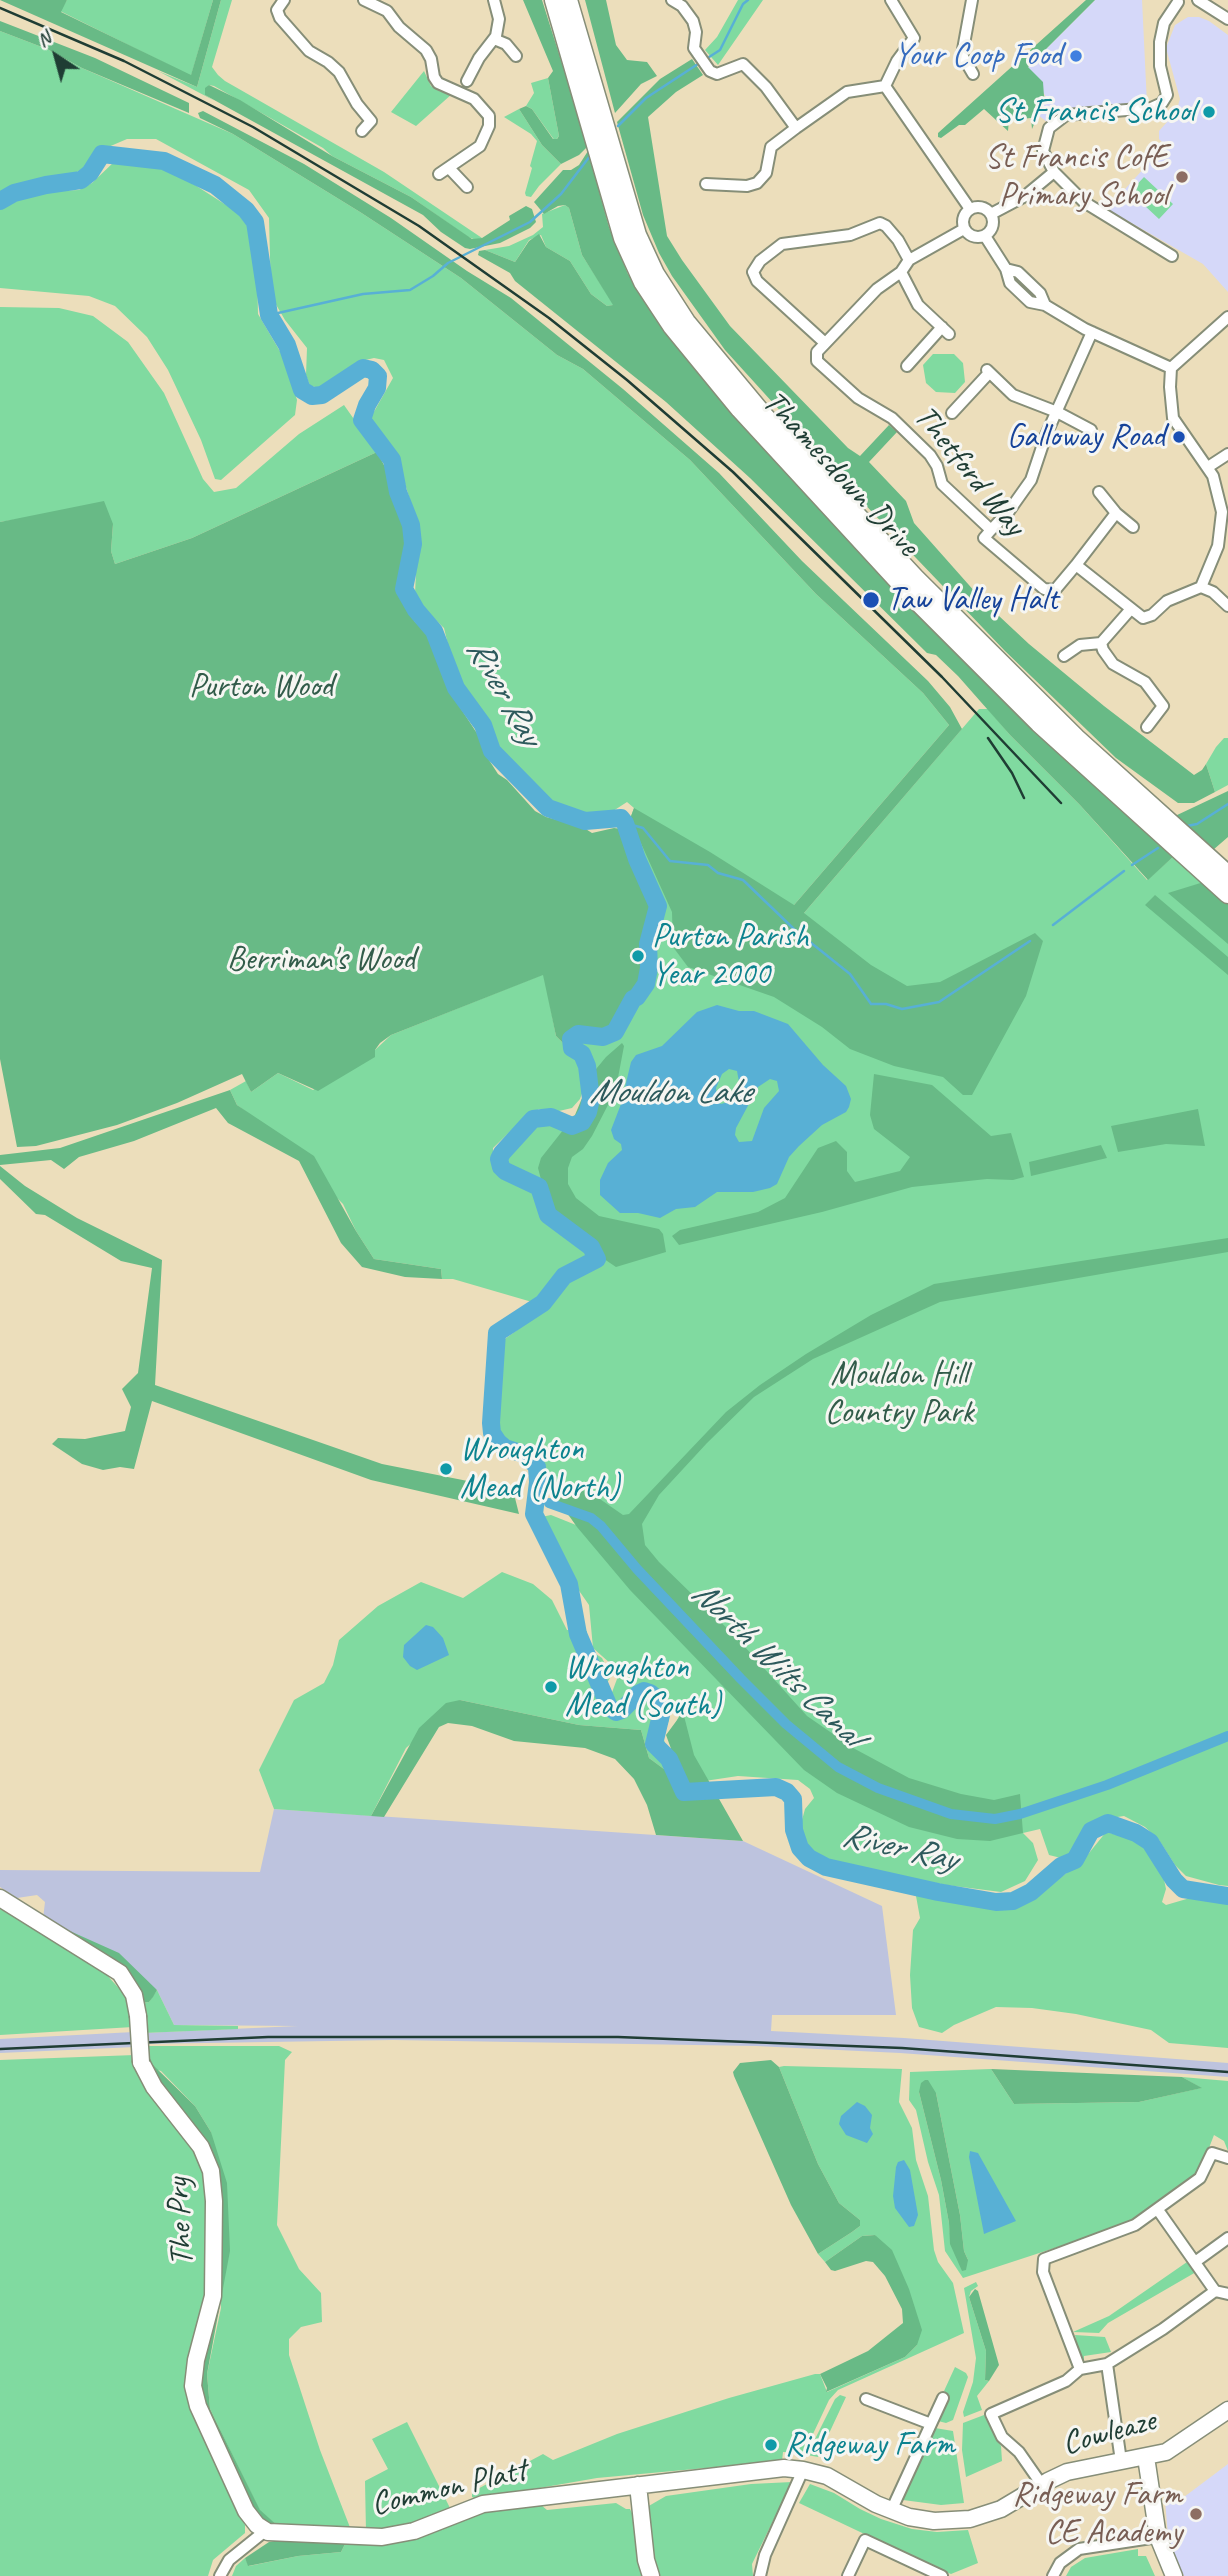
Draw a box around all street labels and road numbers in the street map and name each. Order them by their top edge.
street label: Thamesdown Drive [753,383,927,565]
street label: Thetford Way [905,398,1033,544]
street label: The Pry [159,2177,203,2267]
street label: Cowleaze [1058,2402,1160,2464]
street label: Common Platt [368,2451,530,2525]

